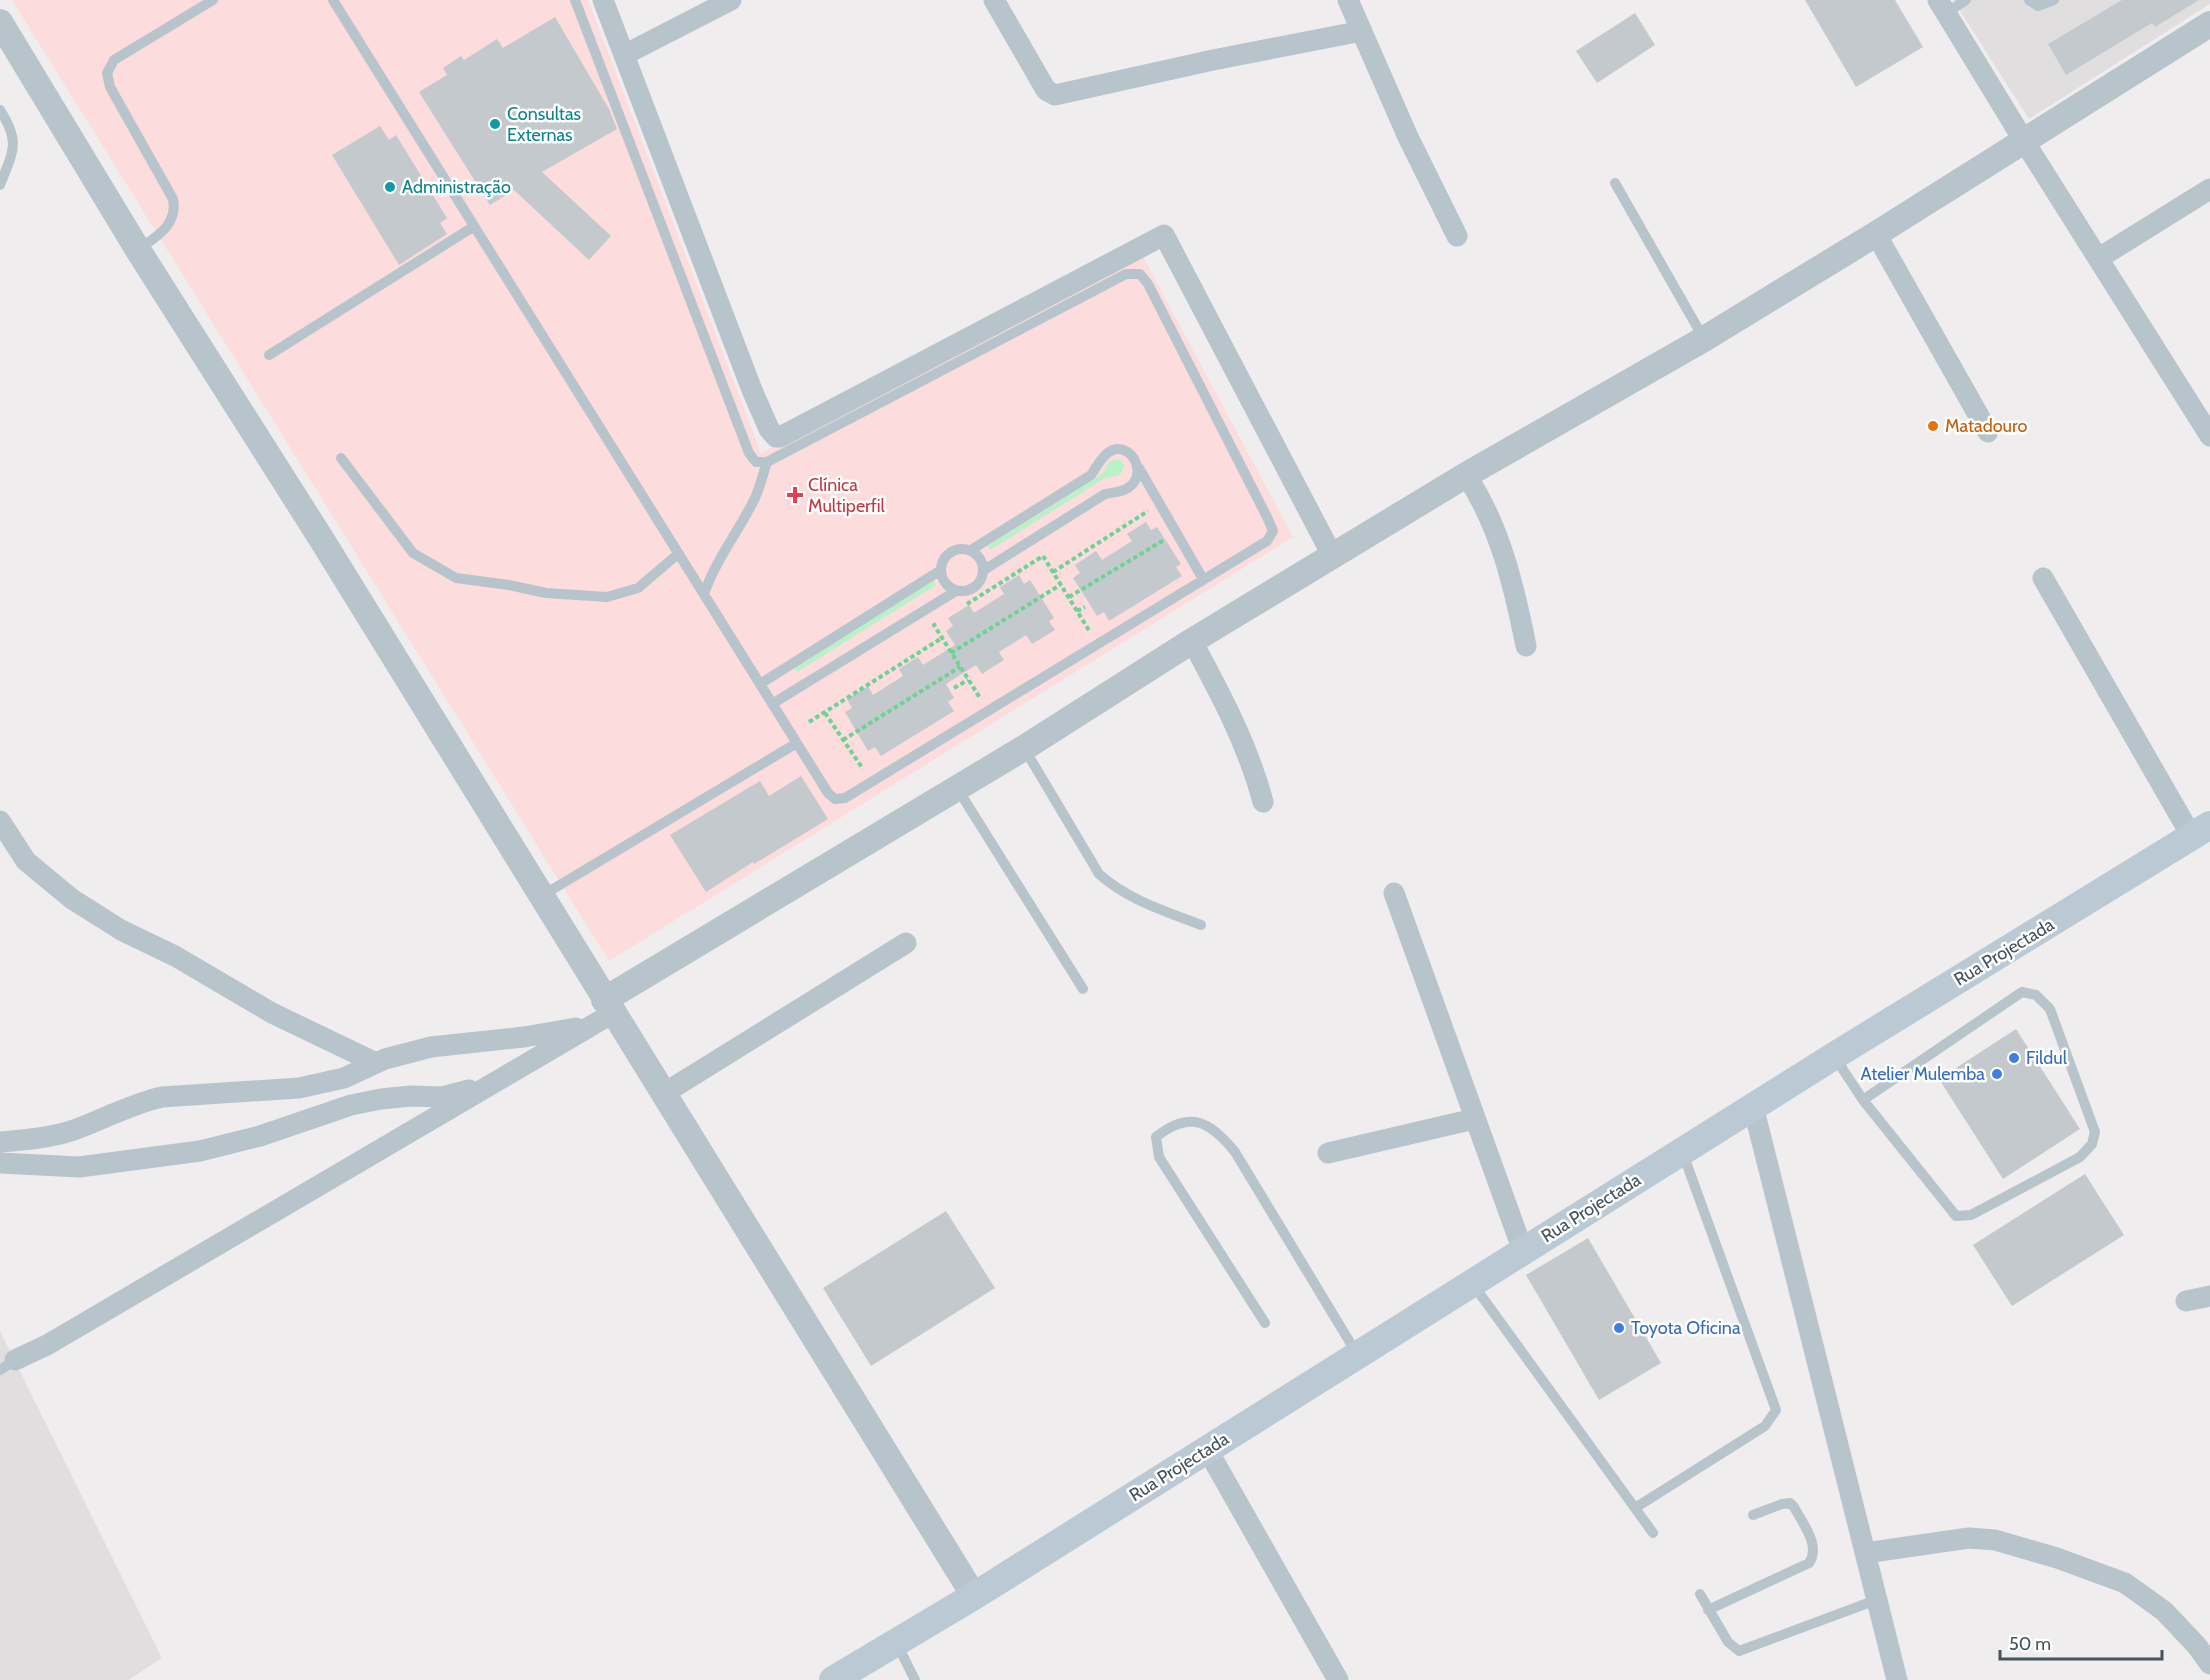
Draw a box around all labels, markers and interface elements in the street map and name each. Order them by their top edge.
place label: Consultas Externas [507,103,581,146]
marker: Consultas Externas [488,117,502,131]
place label: Administração [402,176,511,198]
marker: Administração [383,180,397,194]
place label: Matadouro [1945,415,2027,437]
marker: Matadouro [1926,419,1940,433]
place label: Clínica Multiperfil [808,474,886,517]
marker: Clínica Multiperfil [786,486,804,504]
street label: Rua Projectada [1950,913,2058,990]
place label: Fildul [2026,1047,2068,1069]
marker: Fildul [2007,1051,2021,1065]
place label: Atelier Mulemba [1861,1063,1985,1085]
marker: Atelier Mulemba [1990,1067,2004,1081]
street label: Rua Projectada [1537,1169,1645,1247]
place label: Toyota Oficina [1631,1317,1741,1339]
marker: Toyota Oficina [1612,1321,1626,1335]
street label: Rua Projectada [1125,1428,1233,1506]
scale bar [2000,1623,2162,1661]
text: 50 m [2009,1633,2051,1655]

